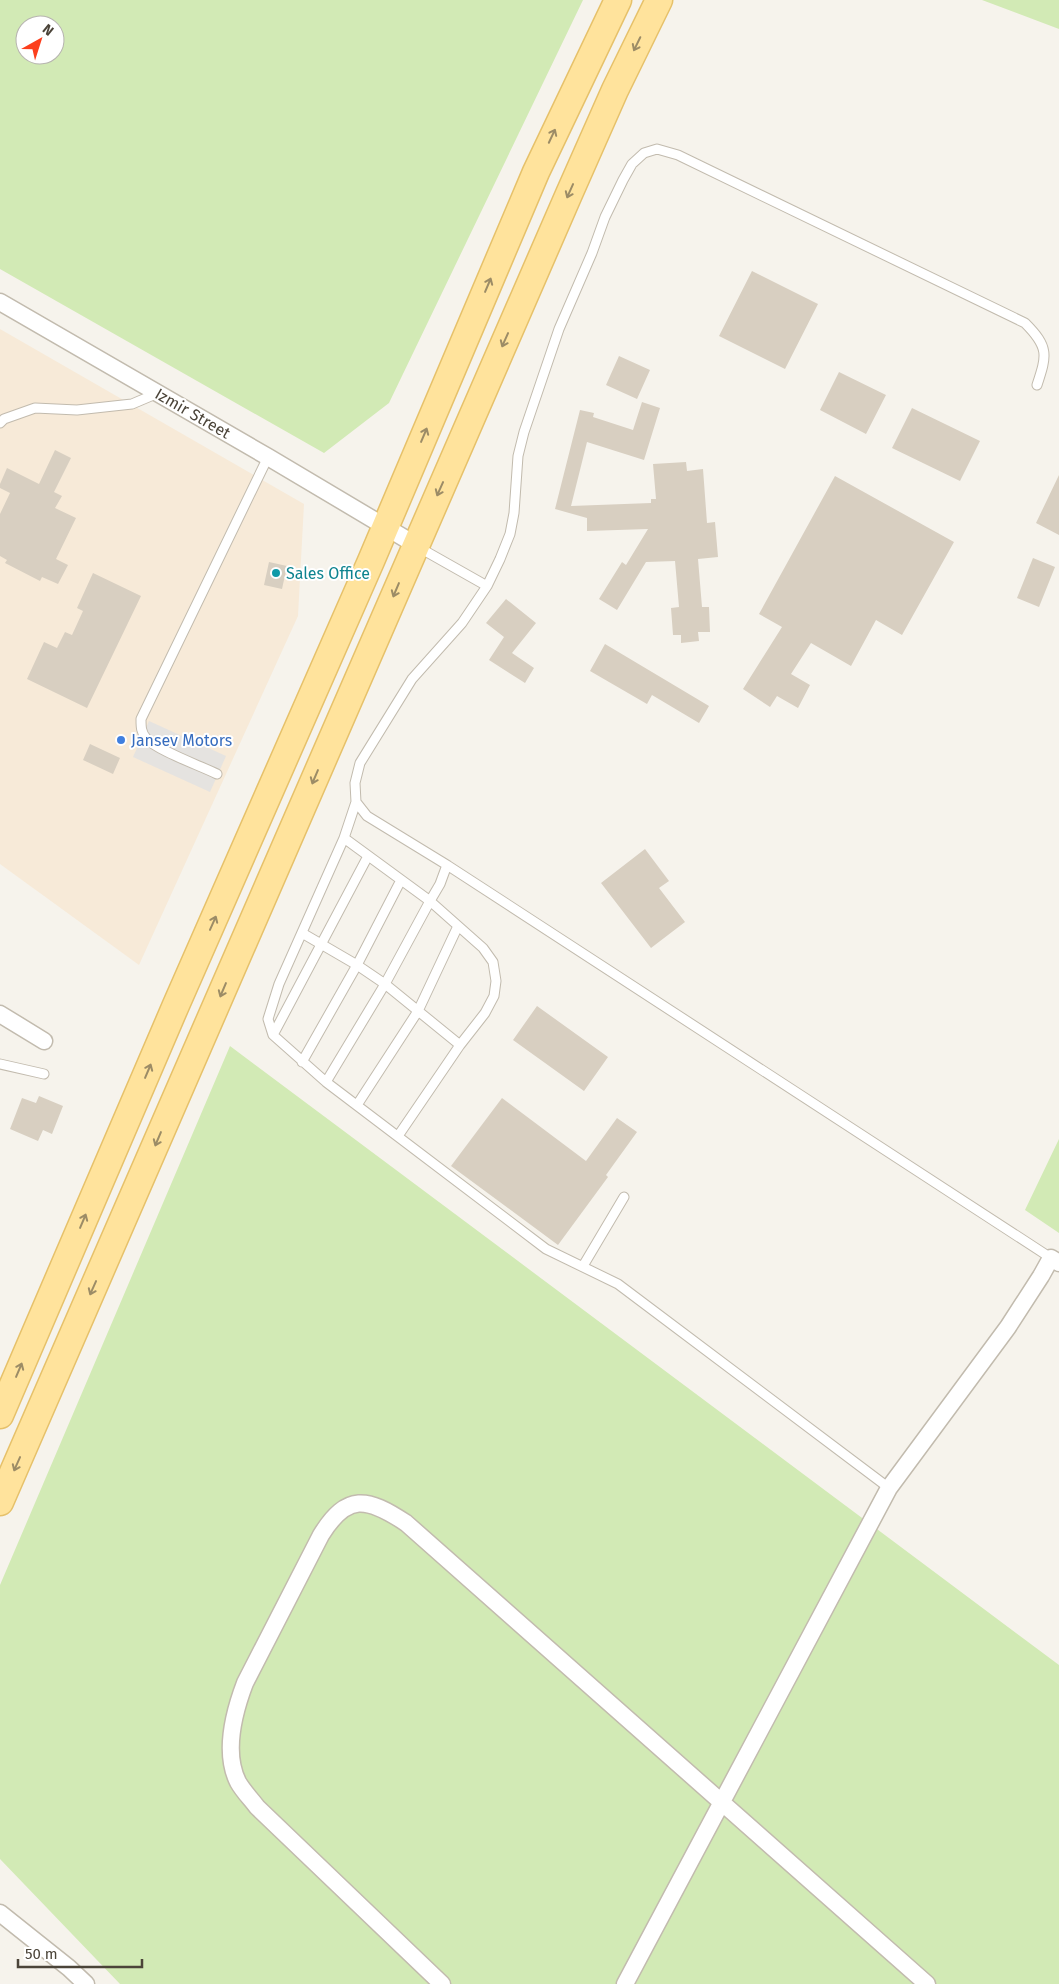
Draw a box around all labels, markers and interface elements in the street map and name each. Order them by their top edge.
north arrow [15,15,65,65]
text: N [39,21,57,40]
one-way arrow [632,36,642,51]
one-way arrow [548,129,558,144]
one-way arrow [564,183,574,198]
one-way arrow [483,278,493,293]
one-way arrow [499,332,509,347]
street label: Izmir Street [152,384,234,443]
one-way arrow [420,428,430,443]
one-way arrow [435,481,445,496]
place label: Sales Office [286,564,370,583]
marker: Sales Office [270,567,282,579]
one-way arrow [390,582,400,597]
place label: Jansev Motors [131,731,232,750]
marker: Jansev Motors [115,734,127,746]
one-way arrow [310,769,320,784]
one-way arrow [208,916,218,931]
one-way arrow [217,982,227,997]
one-way arrow [143,1064,153,1079]
one-way arrow [153,1131,163,1146]
one-way arrow [79,1214,89,1229]
one-way arrow [88,1280,98,1295]
one-way arrow [15,1363,25,1378]
one-way arrow [11,1456,21,1471]
scale bar [18,1936,141,1968]
text: 50 m [25,1945,58,1963]

